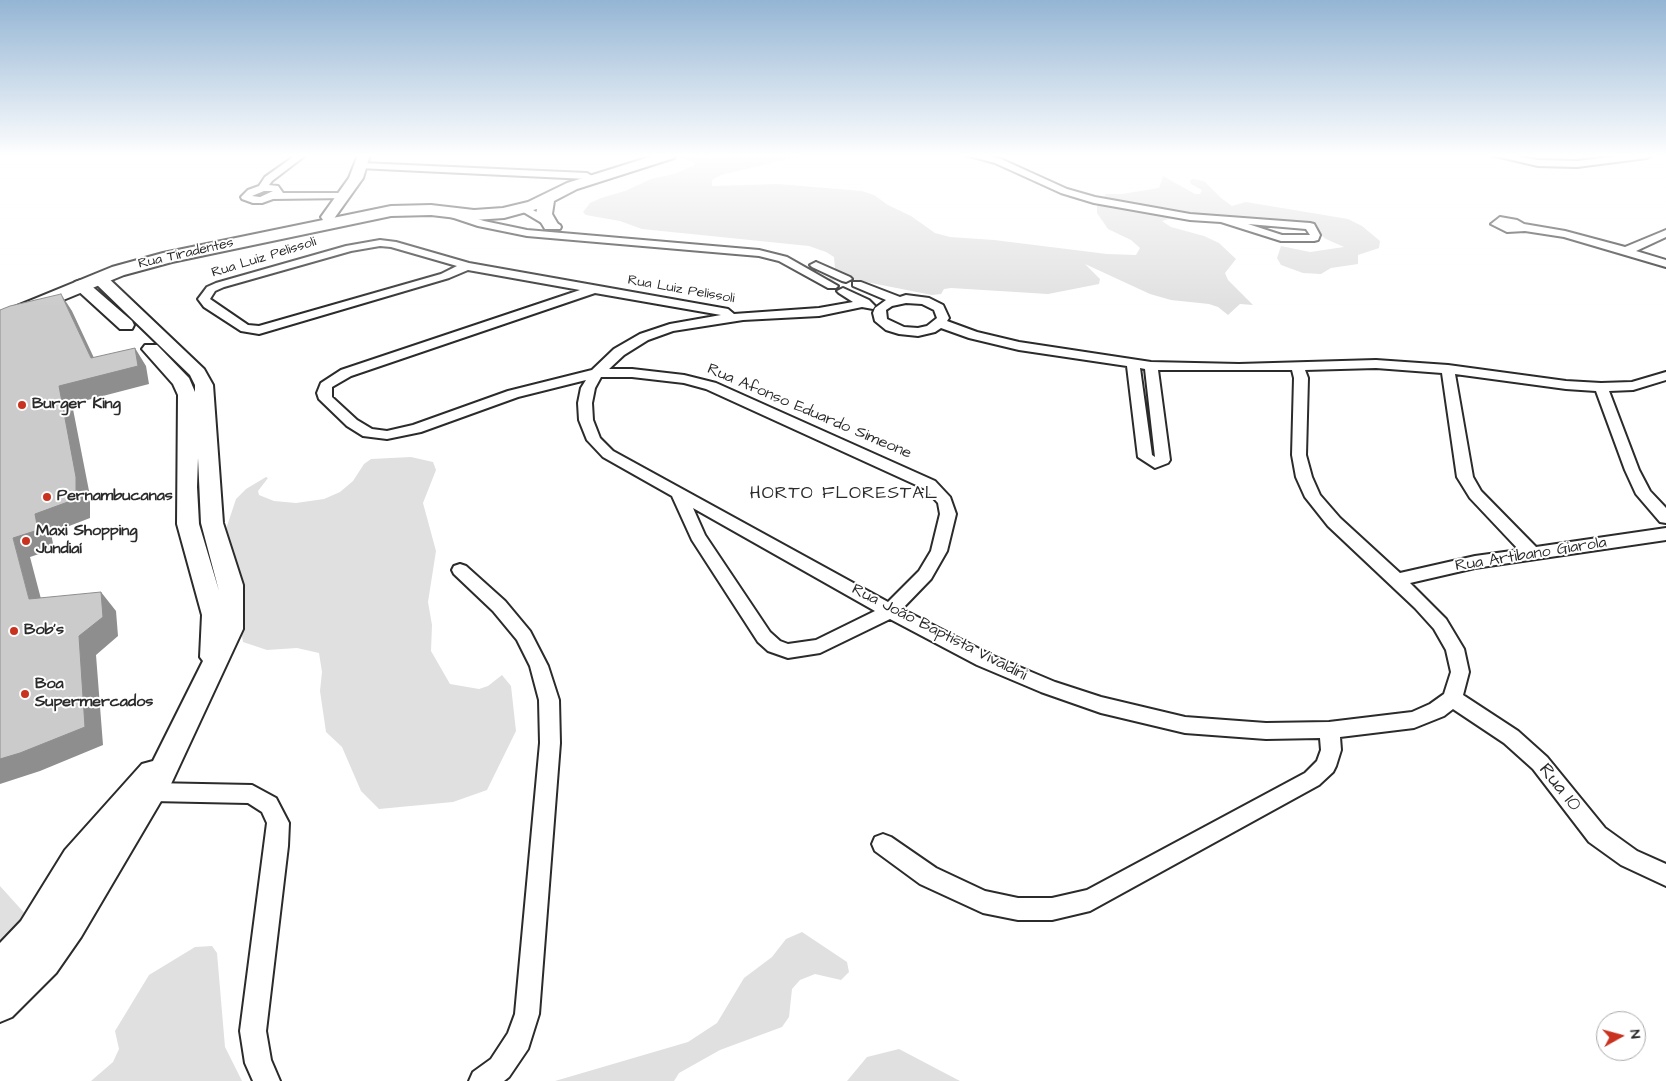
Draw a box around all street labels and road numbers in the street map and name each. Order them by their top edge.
street label: Rua Luiz Pelissoli [210,234,318,282]
street label: Rua Tiradentes [137,235,235,273]
street label: Rua Luiz Pelissoli [626,272,736,308]
street label: Rua Afonso Eduardo Simeone [704,360,914,464]
street label: Rua Artibano Giarola [1454,534,1608,576]
street label: Rua João Baptista Vivaldini [848,580,1030,686]
street label: Rua 10 [1533,759,1585,817]

